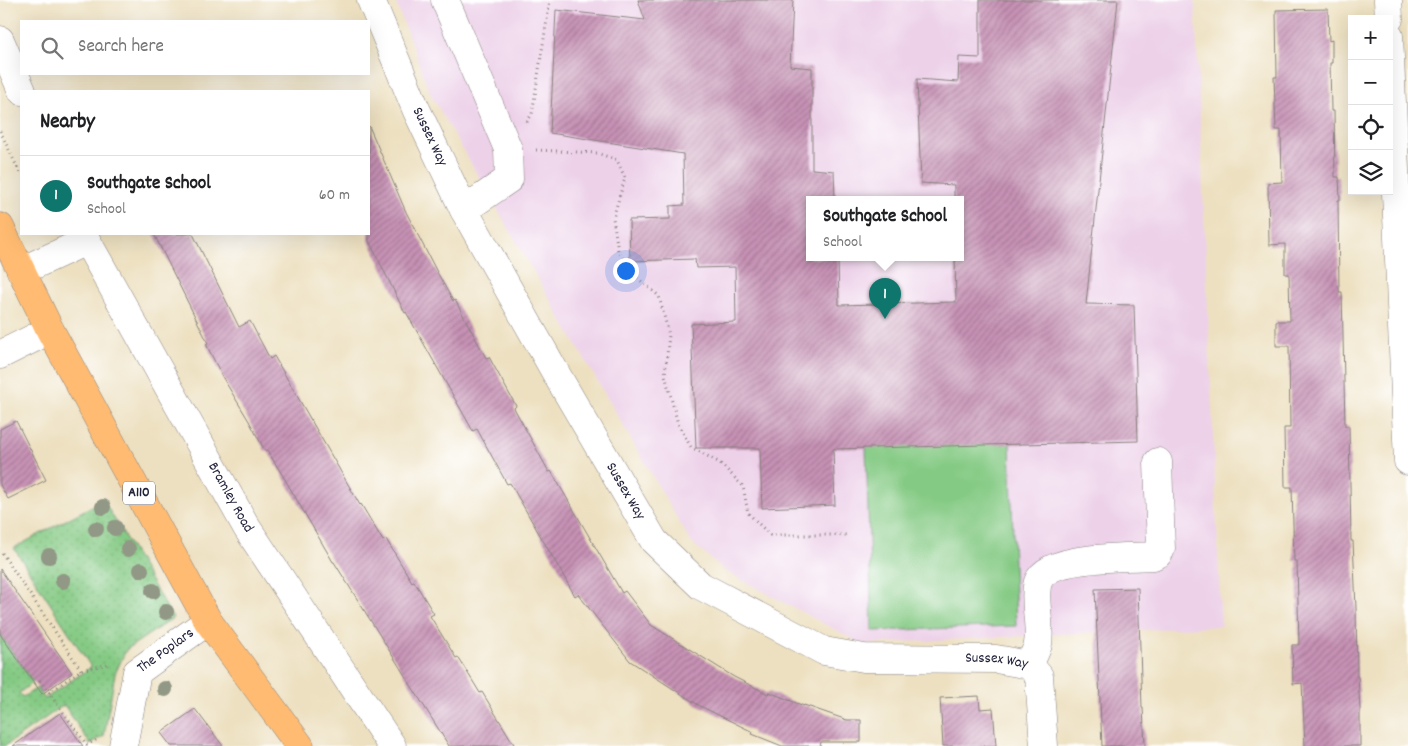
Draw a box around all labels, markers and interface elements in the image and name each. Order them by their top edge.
map controls [1348,15,1393,195]
button: + [1348,15,1393,60]
search box [20,20,370,75]
icon: search [38,34,66,62]
text: Search here [78,34,164,61]
button: − [1348,60,1393,105]
street label: Sussex Way [406,104,453,171]
button: locate [1348,105,1393,150]
text: Nearby [40,108,95,138]
button: layers [1348,150,1393,195]
text: Southgate School [87,171,211,198]
text: 1 [54,184,58,207]
text: 60 m [319,184,350,207]
popup [806,196,964,261]
text: School [87,198,126,221]
text: Southgate School [823,204,947,231]
text: School [823,231,862,254]
your location [613,258,639,284]
pin: 1 [869,278,901,319]
street label: Bramley Road [202,458,259,538]
street label: Sussex Way [600,459,651,525]
road number: A110 [123,482,155,504]
street label: The Poplars [133,623,199,679]
street label: Sussex Way [965,648,1031,676]

